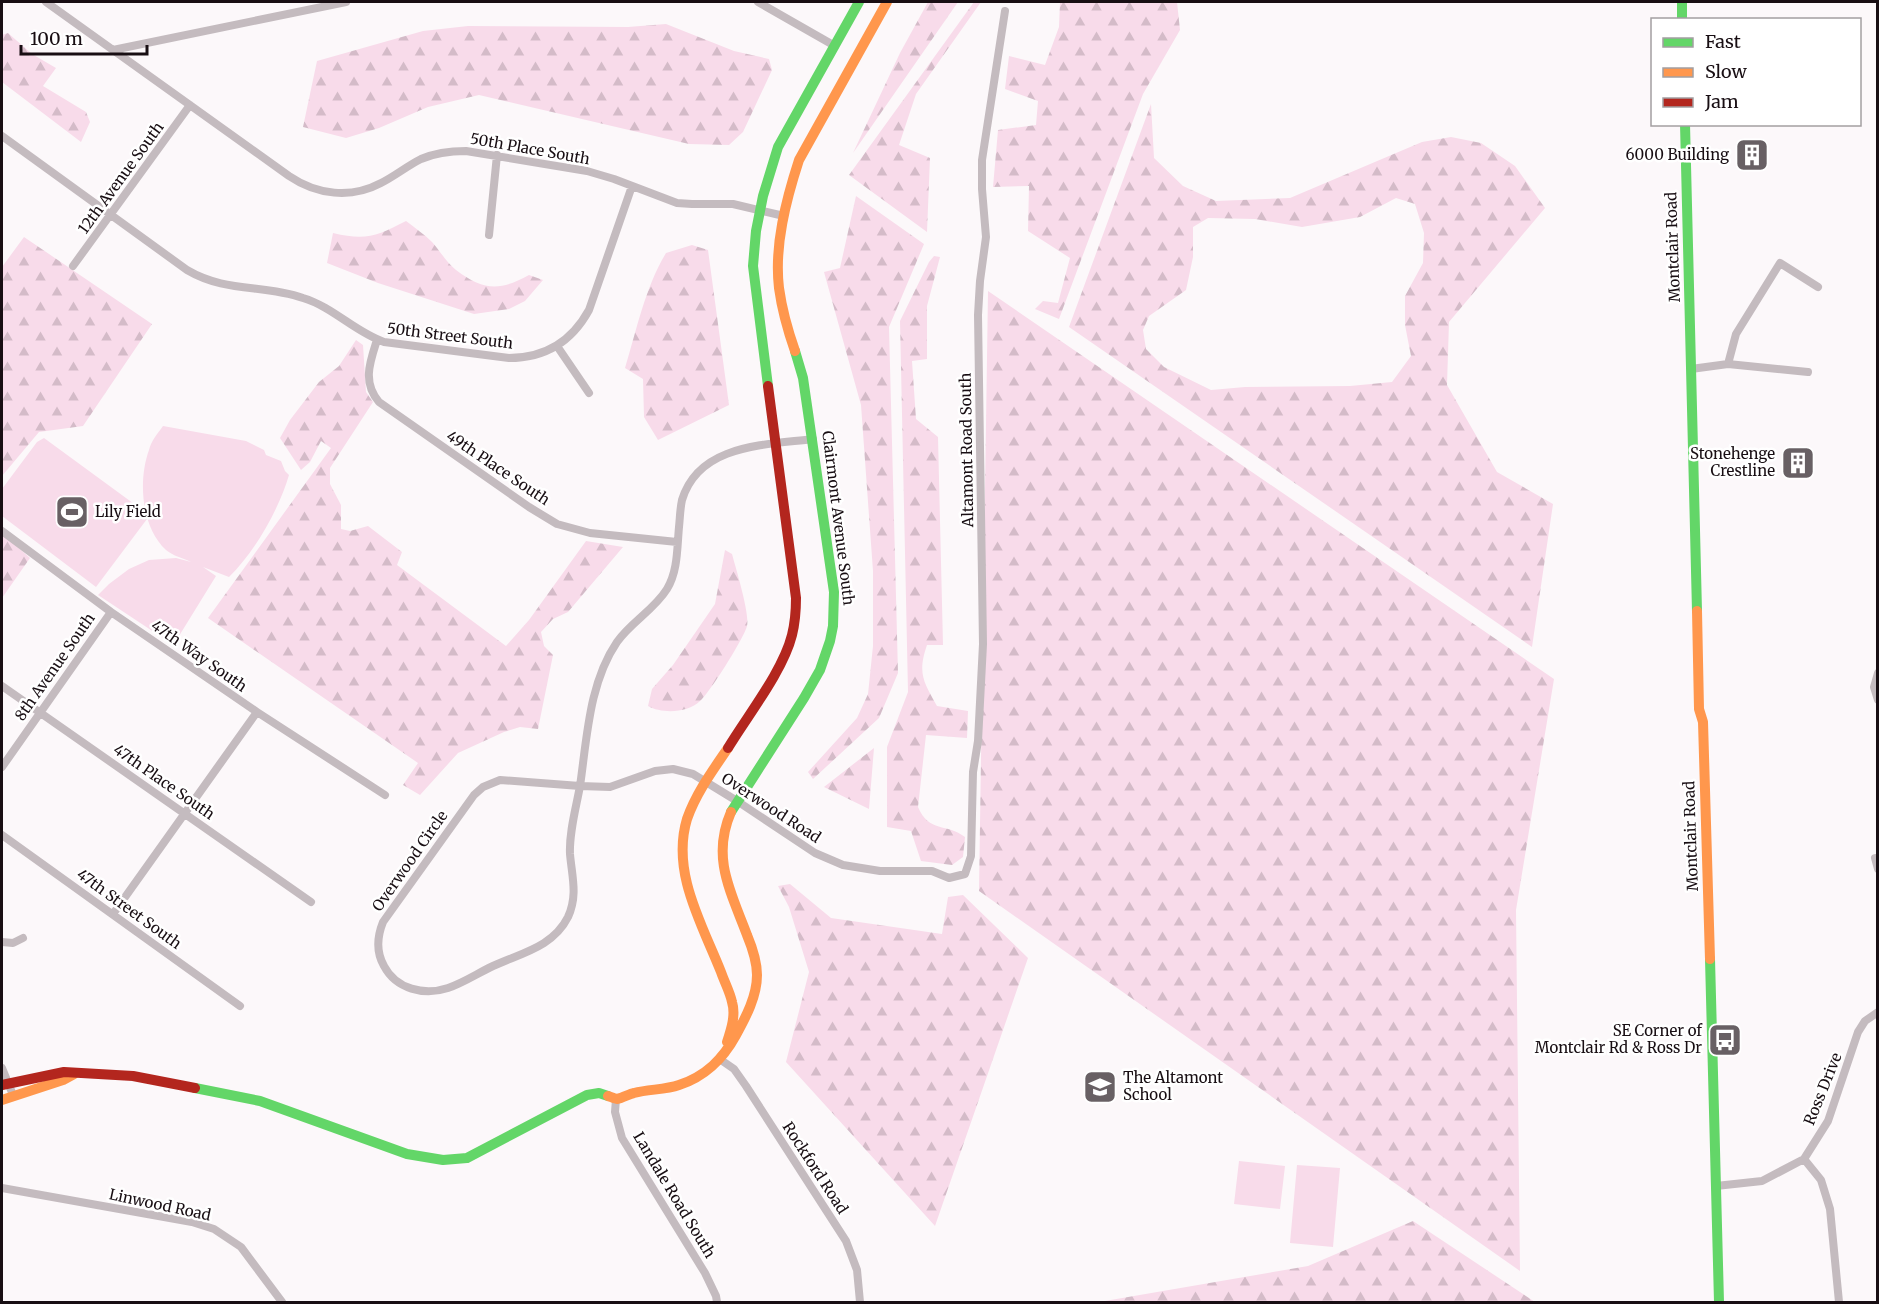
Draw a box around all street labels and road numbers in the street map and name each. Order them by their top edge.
street label: 12th Avenue South [74,118,168,237]
street label: 50th Place South [469,129,591,168]
street label: Montclair Road [1661,191,1684,303]
street label: 50th Street South [386,318,514,353]
street label: Altamont Road South [956,372,977,528]
street label: 49th Place South [443,426,554,509]
street label: Clairmont Avenue South [818,430,859,606]
street label: 8th Avenue South [10,609,99,724]
street label: 47th Way South [148,616,251,696]
street label: 47th Place South [110,740,219,824]
street label: Overwood Road [718,768,824,847]
street label: Montclair Road [1679,780,1702,892]
street label: Overwood Circle [368,806,452,915]
street label: 47th Street South [73,864,185,953]
street label: Ross Drive [1799,1050,1846,1128]
street label: Rockford Road [779,1118,852,1217]
street label: Landale Road South [629,1128,720,1261]
street label: Linwood Road [107,1184,213,1225]

